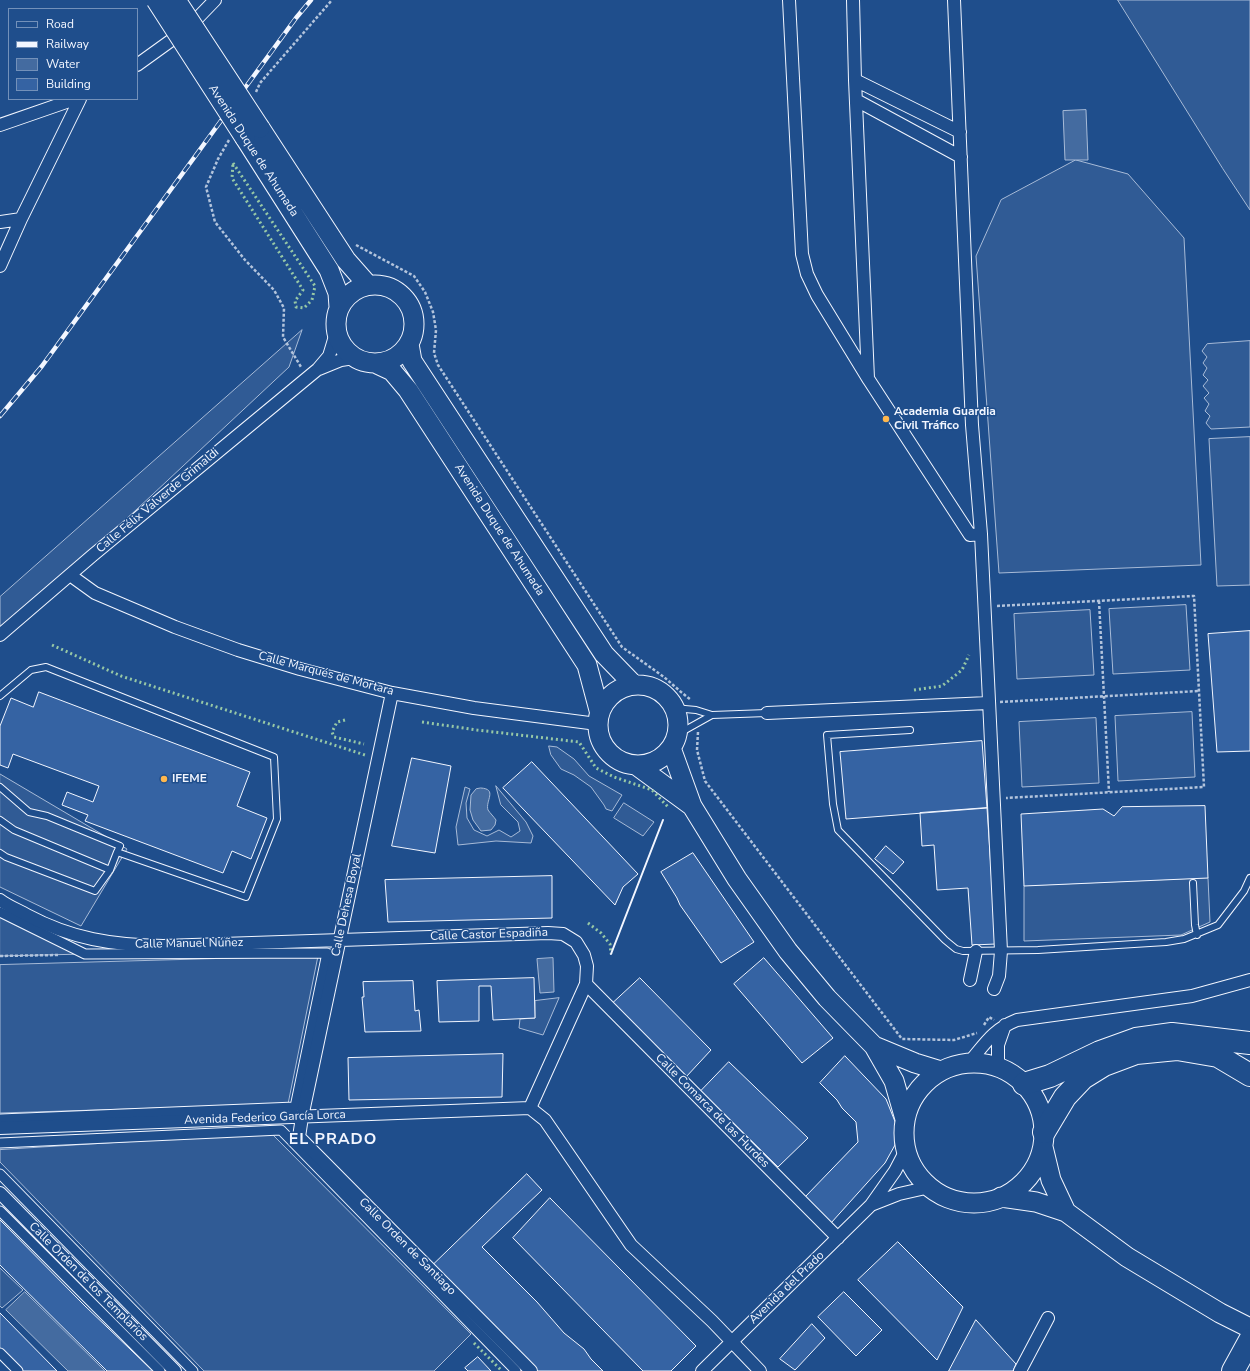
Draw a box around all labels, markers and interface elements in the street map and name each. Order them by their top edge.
legend [8,8,138,100]
text: Road [46,16,74,32]
text: Railway [46,36,89,52]
text: Water [46,56,80,72]
text: Building [46,76,91,92]
street label: Avenida Duque de Ahumada [205,82,301,220]
place label: Academia Guardia Civil Tráfico [894,405,996,433]
marker: Academia Guardia Civil Tráfico [881,414,891,424]
street label: Calle Félix Valverde Grimaldi [94,446,222,556]
street label: Avenida Duque de Ahumada [451,461,547,599]
street label: Calle Marqués de Mortara [257,649,395,699]
place label: IFEME [172,772,207,786]
marker: IFEME [159,774,169,784]
street label: Calle Dehesa Boyal [329,852,365,958]
street label: Calle Castor Espadiña [430,926,548,944]
street label: Calle Manuel Núñez [135,936,243,952]
street label: Calle Comarca de las Hurdes [652,1051,772,1171]
street label: Avenida Federico García Lorca [184,1108,346,1128]
district label: EL PRADO [289,1130,377,1150]
street label: Calle Orden de Santiago [355,1195,459,1299]
street label: Calle Orden de los Templarios [26,1220,150,1344]
street label: Avenida del Prado [746,1249,828,1327]

